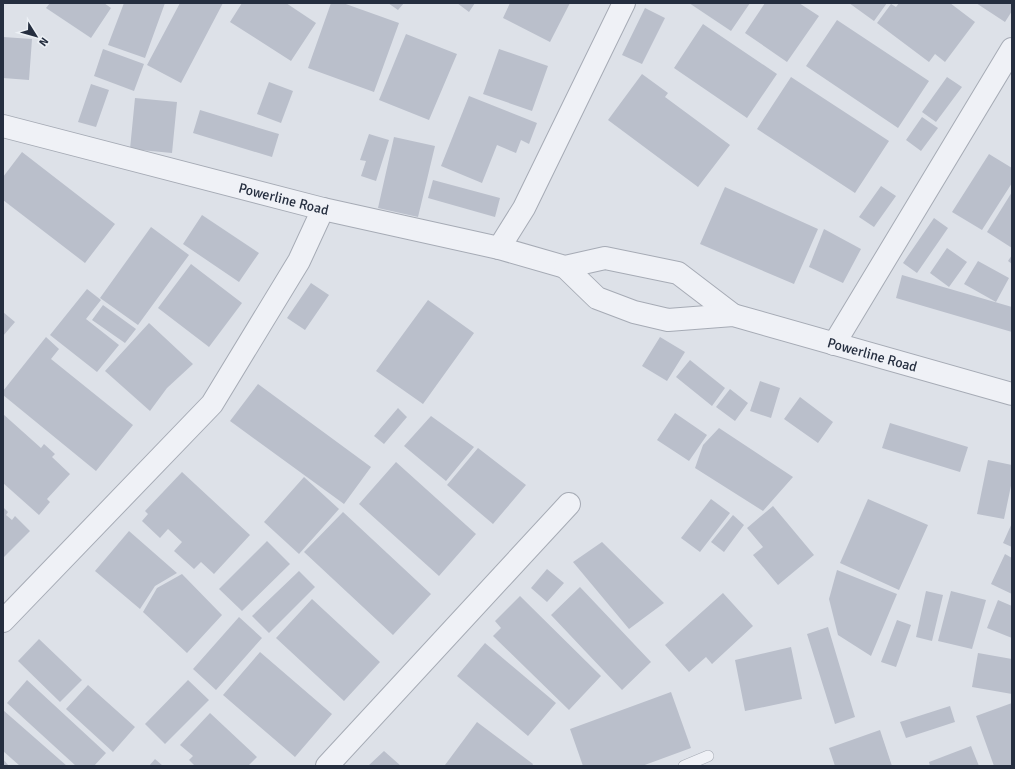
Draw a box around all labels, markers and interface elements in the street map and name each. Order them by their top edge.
north arrow [16,16,56,56]
text: N [36,35,51,49]
street label: Powerline Road [237,179,330,219]
street label: Powerline Road [826,334,919,375]

